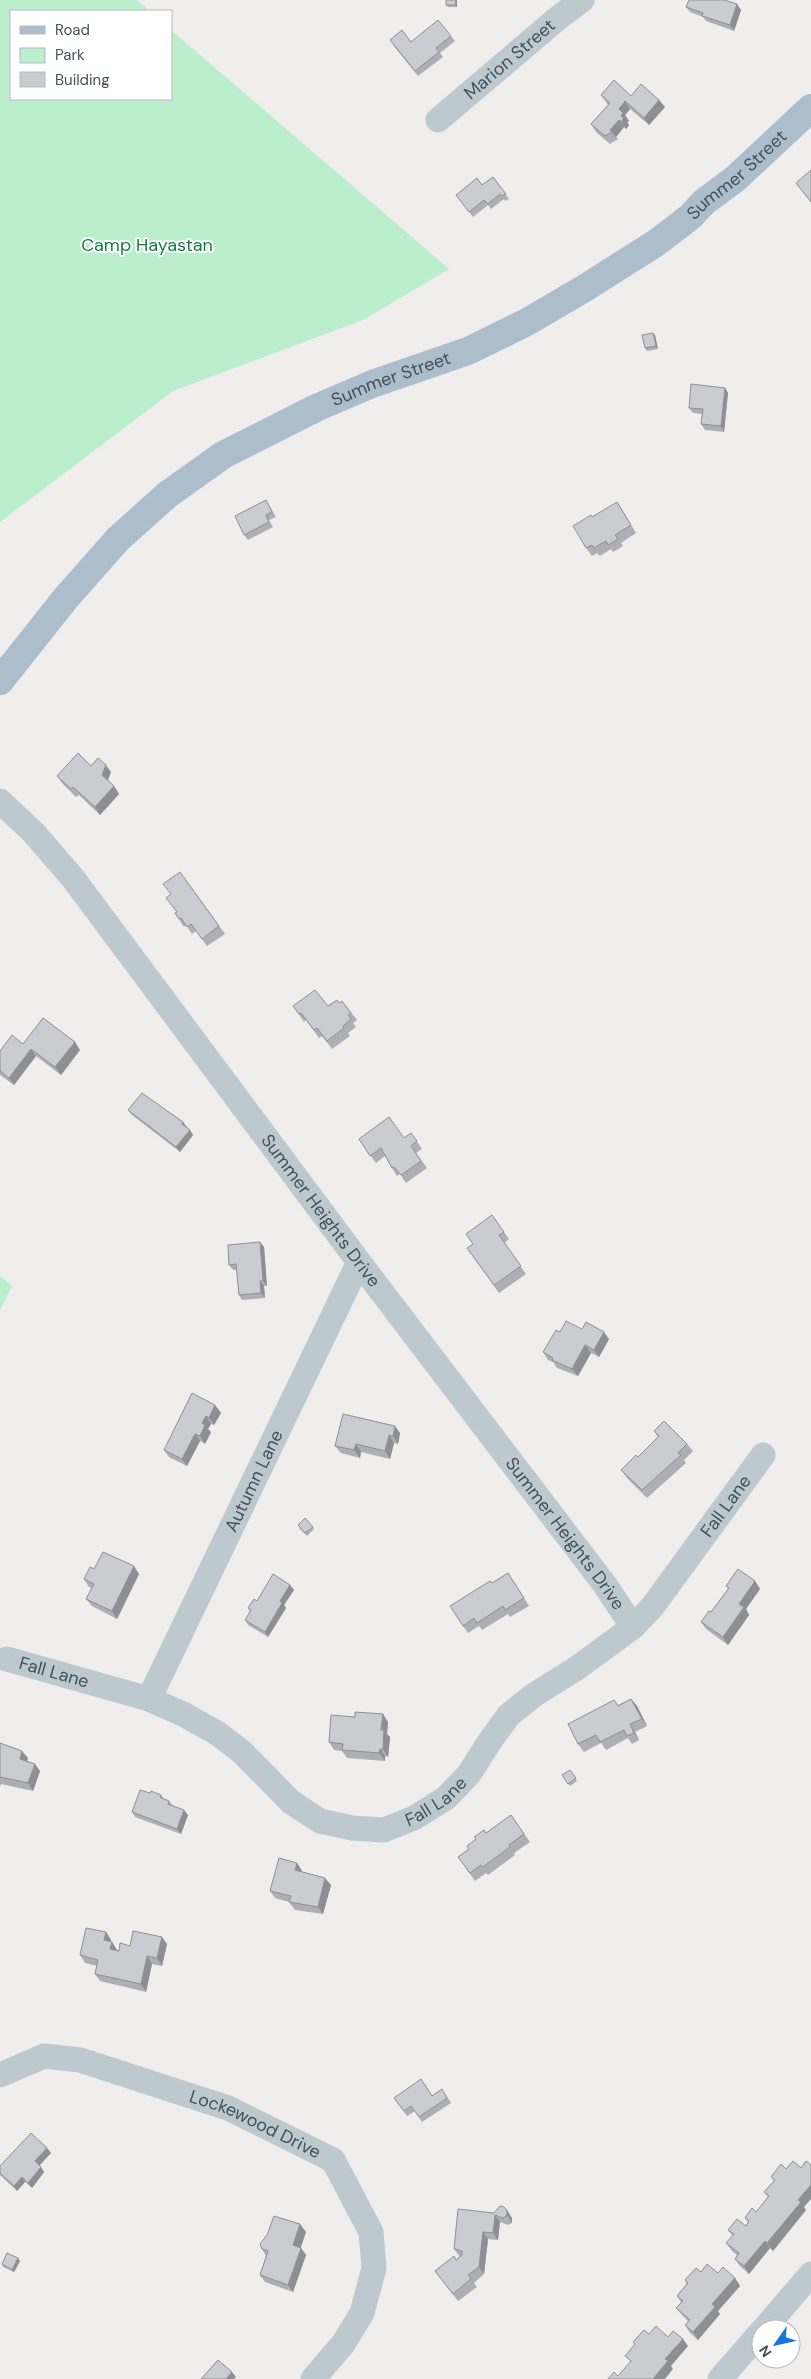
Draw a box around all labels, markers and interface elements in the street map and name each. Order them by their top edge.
legend [10,10,172,100]
street label: Marion Street [459,13,560,105]
text: Road [55,20,90,40]
text: Park [55,45,85,65]
text: Building [55,70,110,90]
street label: Summer Street [681,125,792,225]
park label: Camp Hayastan [81,233,213,257]
street label: Summer Street [327,346,454,412]
street label: Summer Heights Drive [256,1129,386,1292]
street label: Autumn Lane [219,1426,289,1536]
street label: Summer Heights Drive [500,1452,630,1615]
street label: Fall Lane [695,1470,757,1542]
street label: Fall Lane [16,1651,92,1694]
street label: Fall Lane [402,1772,472,1832]
street label: Lockewood Drive [187,2084,325,2164]
north arrow [751,2319,801,2369]
text: N [755,2342,776,2361]

